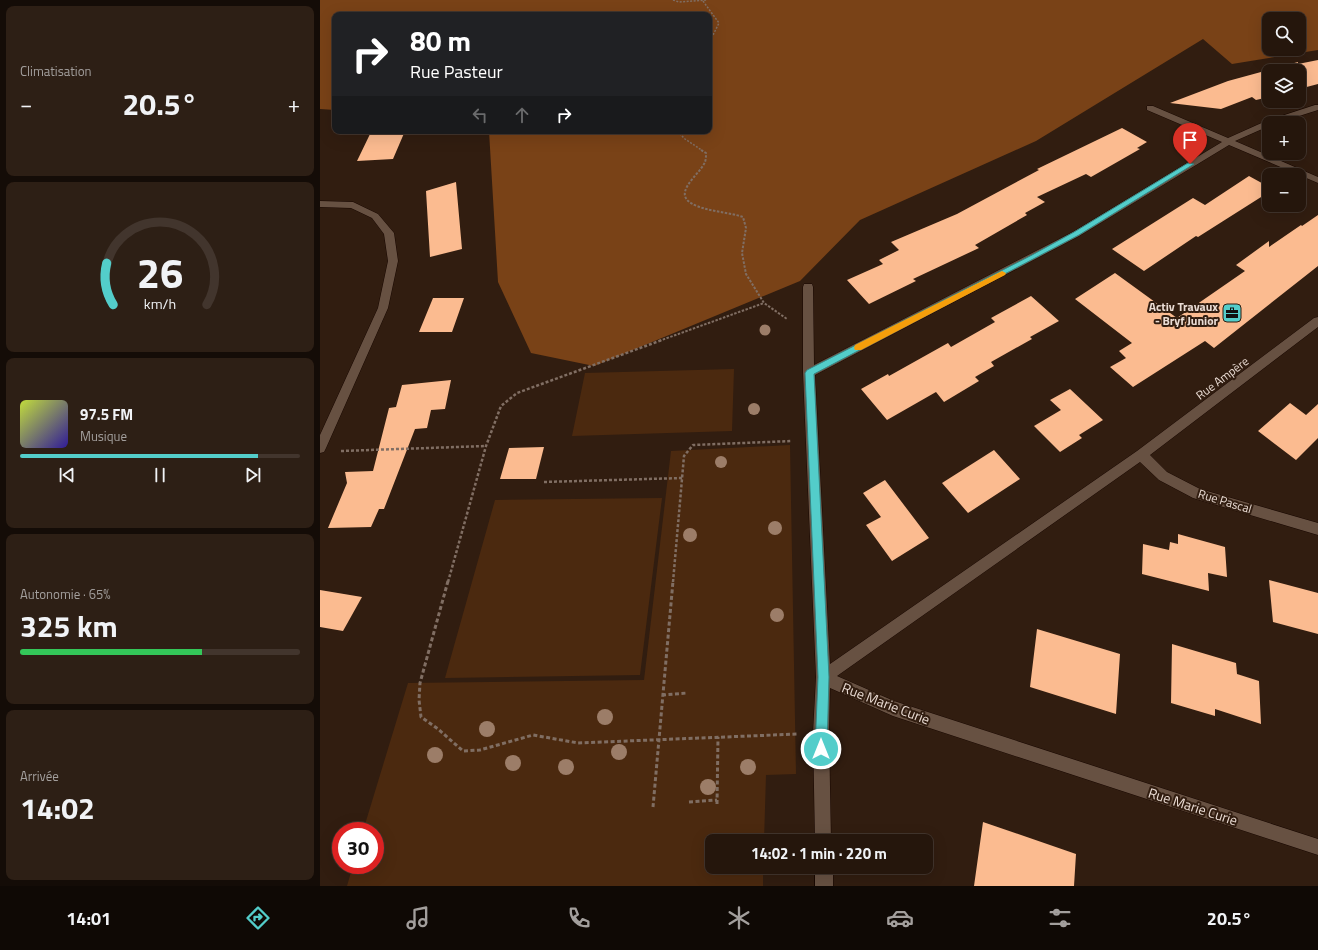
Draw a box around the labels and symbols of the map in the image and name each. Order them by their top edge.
pin [1173,123,1207,164]
place label: Activ Travaux - Bryf Junior [1149,297,1219,330]
office icon: Activ Travaux - Bryf Junior [1221,302,1243,324]
street label: Rue Ampère [1191,352,1253,404]
street label: Rue Pascal [1196,484,1254,518]
street label: Rue Marie Curie [839,677,933,729]
position arrow [800,728,842,770]
street label: Rue Marie Curie [1146,782,1240,830]
speed limit sign: 30 [332,822,384,874]

